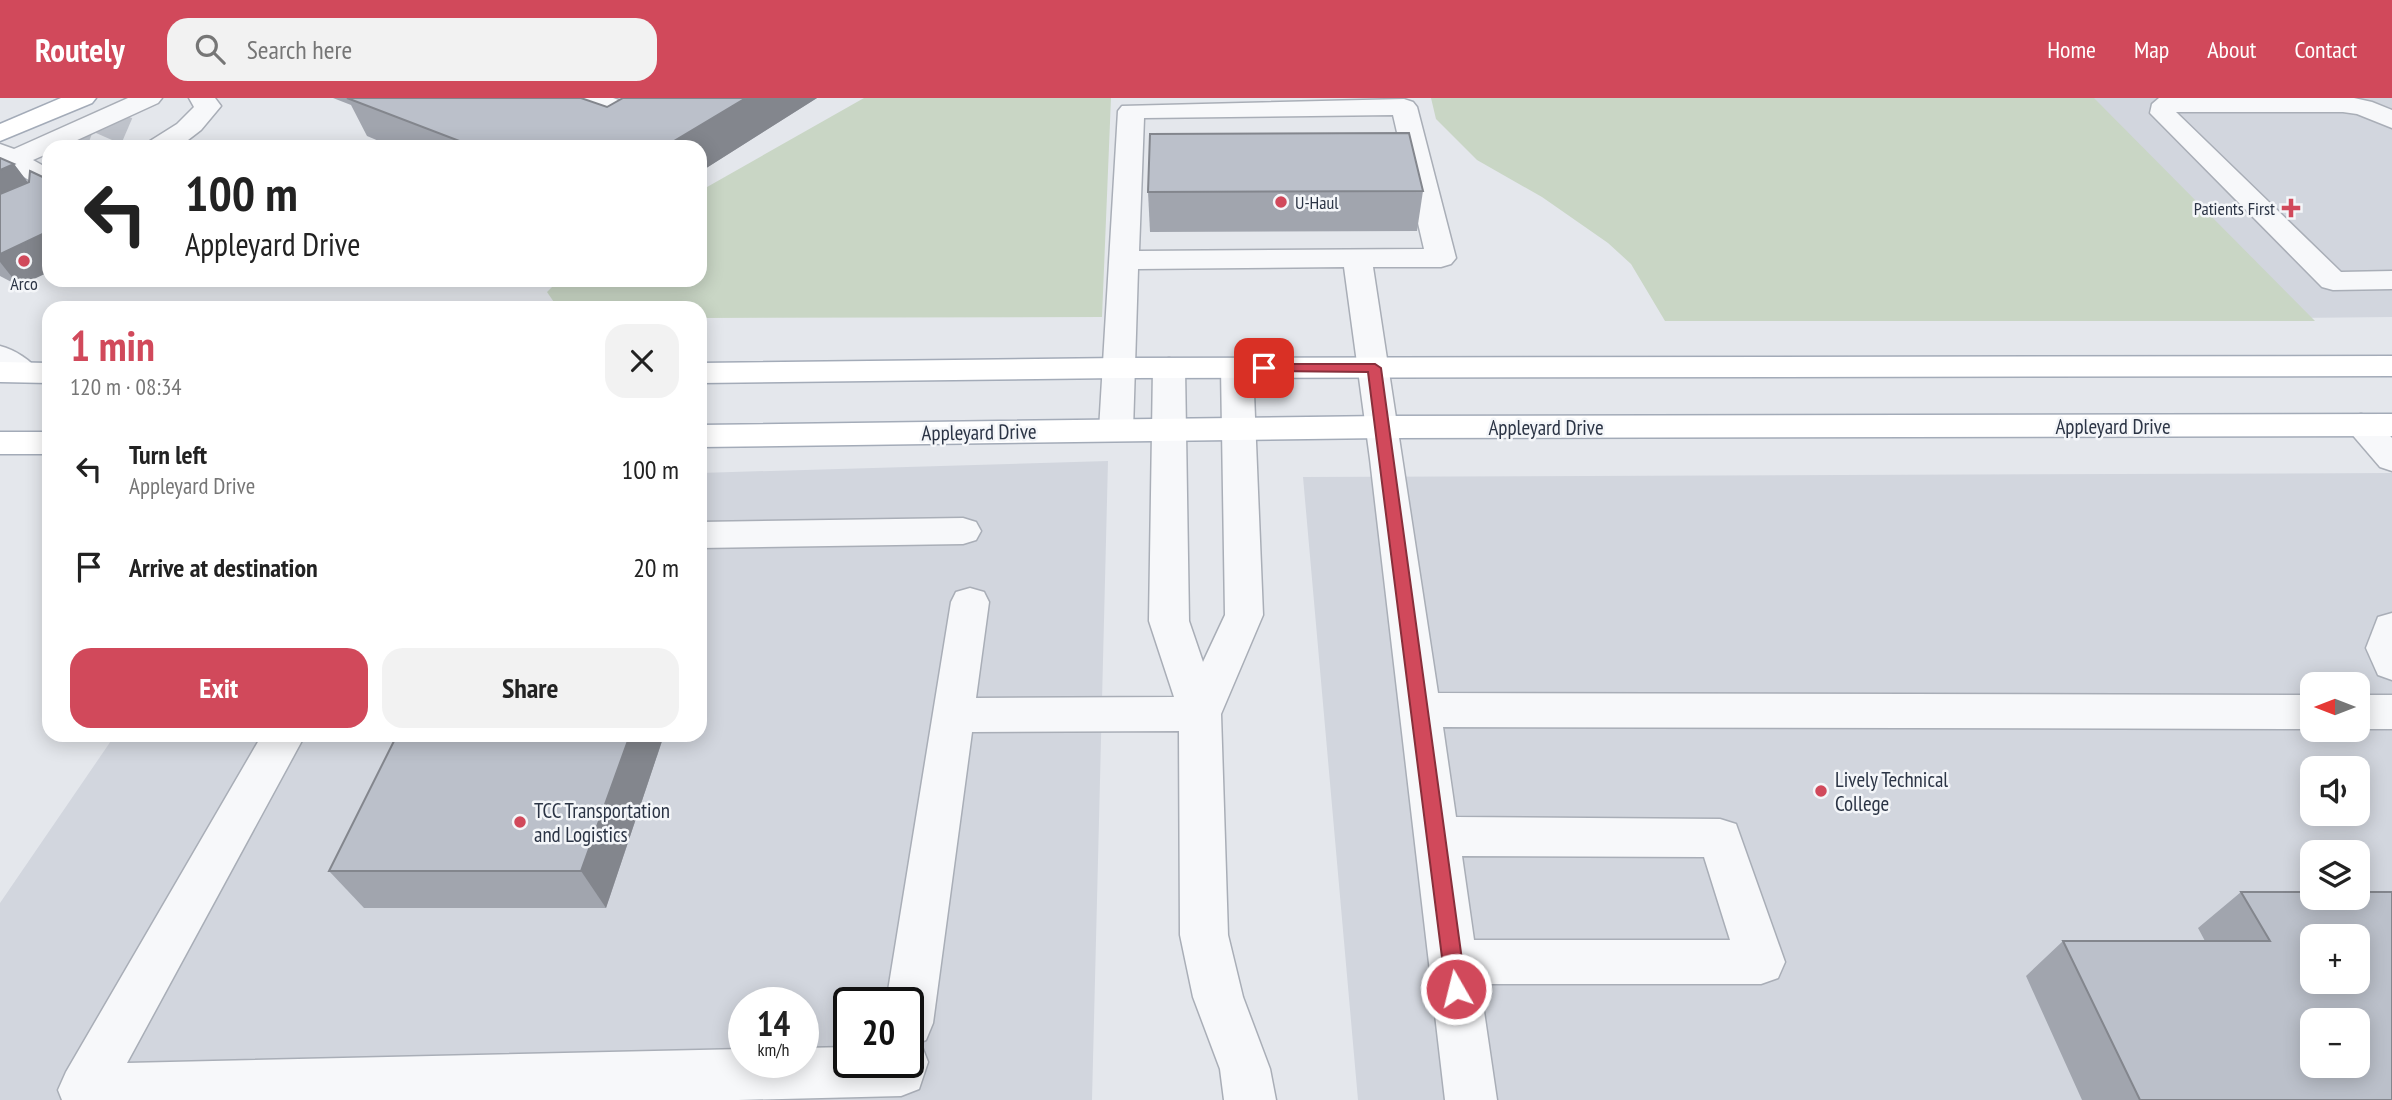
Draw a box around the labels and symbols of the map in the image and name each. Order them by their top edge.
place label: U-Haul [1295,191,1339,214]
marker: U-Haul [1273,194,1289,210]
place label: Patients First [2194,197,2275,220]
marker: Patients First [2281,198,2301,218]
marker: Arco [16,253,32,269]
place label: Arco [10,272,38,295]
pin [1234,338,1294,398]
street label: Appleyard Drive [2055,413,2171,440]
street label: Appleyard Drive [1488,414,1604,441]
street label: Appleyard Drive [921,417,1037,447]
north arrow [2300,672,2370,742]
place label: Lively Technical College [1835,766,1948,817]
marker: Lively Technical College [1813,783,1829,799]
place label: TCC Transportation and Logistics [534,797,670,848]
marker: TCC Transportation and Logistics [512,814,528,830]
position arrow [1419,952,1493,1026]
speed limit sign: 20 [833,987,924,1078]

